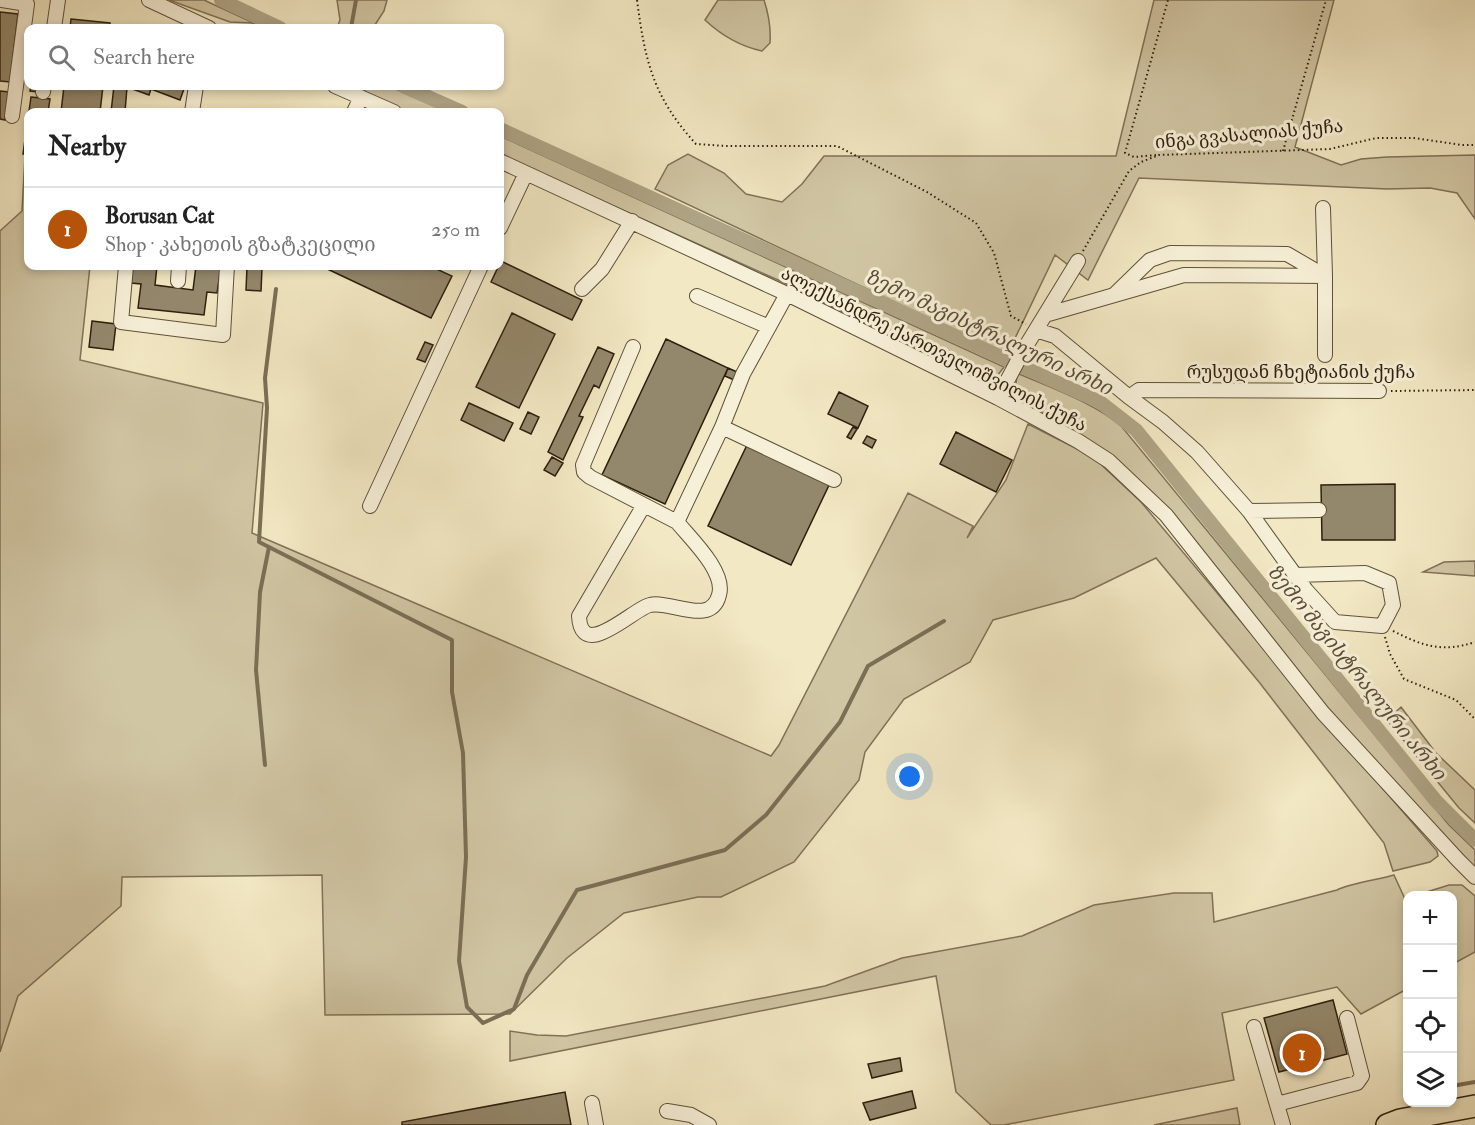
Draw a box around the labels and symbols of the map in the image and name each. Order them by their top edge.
street label: ინგა გვასალიას ქუჩა [1154,115,1344,154]
street label: ალექსანდრე ქართველიშვილის ქუჩა [777,262,1091,437]
water label: ზემო მაგისტრალური არხი [861,264,1118,402]
street label: რუსუდან ჩხეტიანის ქუჩა [1187,361,1415,384]
water label: ზემო მაგისტრალური არხი [1262,560,1452,786]
your location [895,762,924,791]
pin: 1 [1282,1030,1322,1076]

